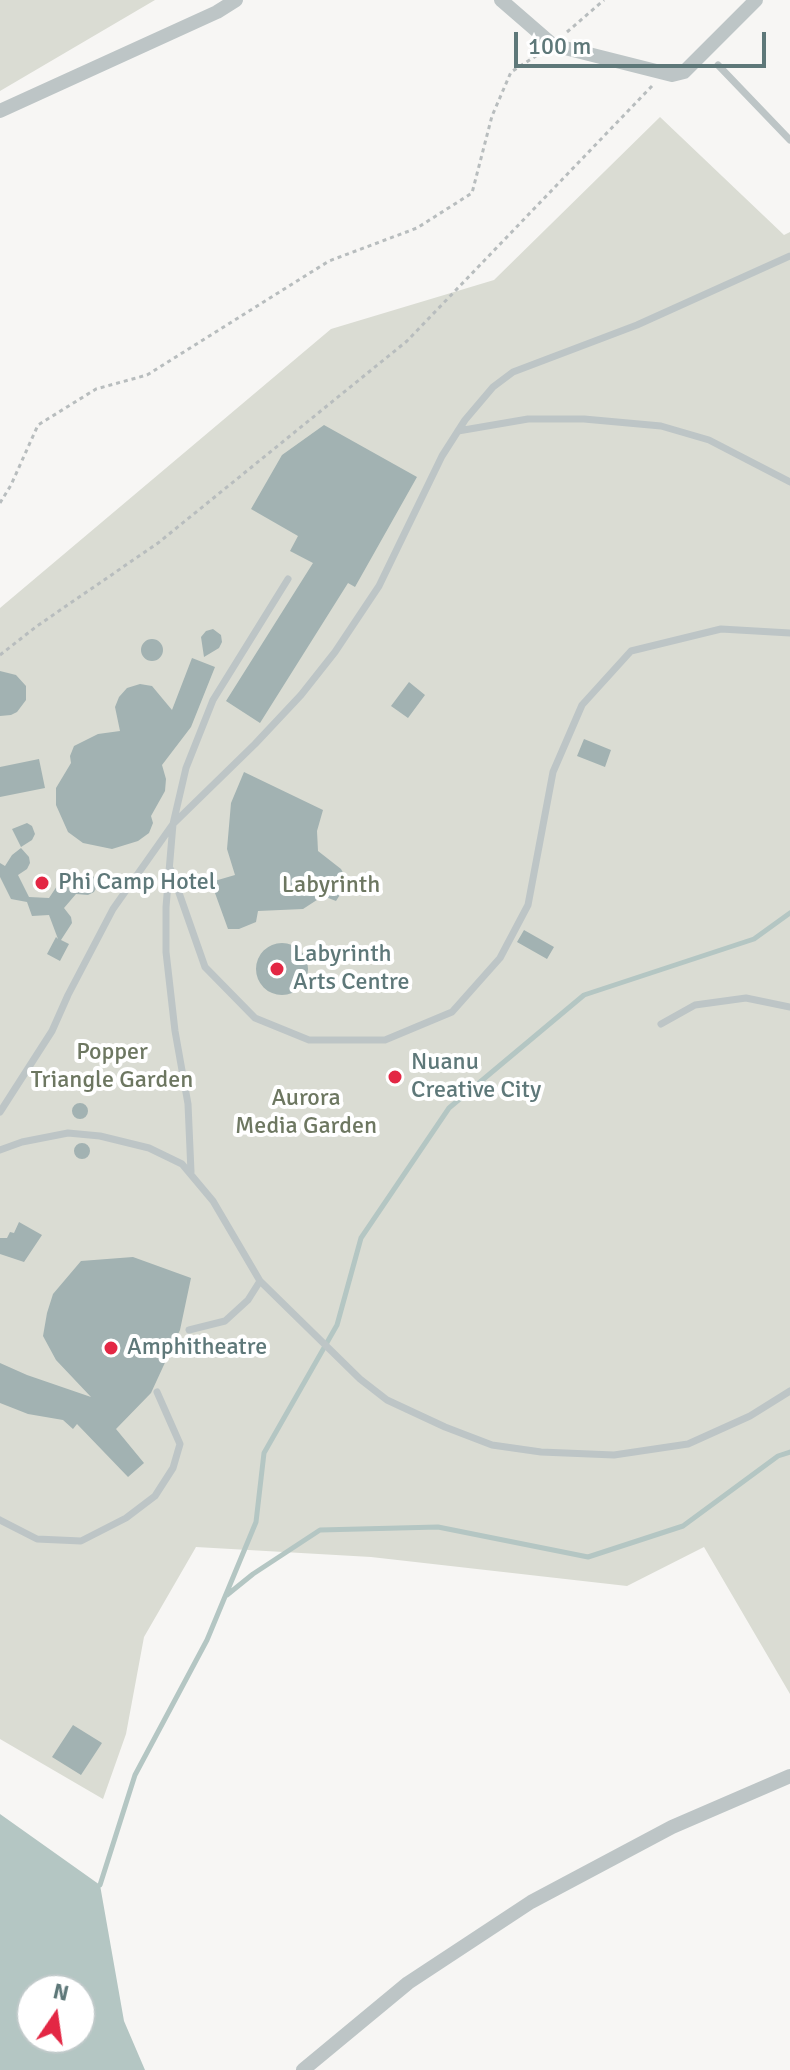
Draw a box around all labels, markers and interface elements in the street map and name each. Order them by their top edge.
scale bar [518,16,770,66]
text: 100 m [528,31,591,61]
place label: Phi Camp Hotel [58,869,216,897]
park label: Labyrinth [282,872,380,900]
marker: Phi Camp Hotel [33,874,51,892]
place label: Labyrinth Arts Centre [293,941,409,997]
marker: Labyrinth Arts Centre [268,960,286,978]
park label: Popper Triangle Garden [31,1039,193,1095]
place label: Nuanu Creative City [411,1049,541,1105]
marker: Nuanu Creative City [386,1068,404,1086]
park label: Aurora Media Garden [235,1085,377,1141]
place label: Amphitheatre [127,1334,267,1362]
marker: Amphitheatre [102,1339,120,1357]
north arrow [16,1974,96,2054]
text: N [51,1977,72,2007]

